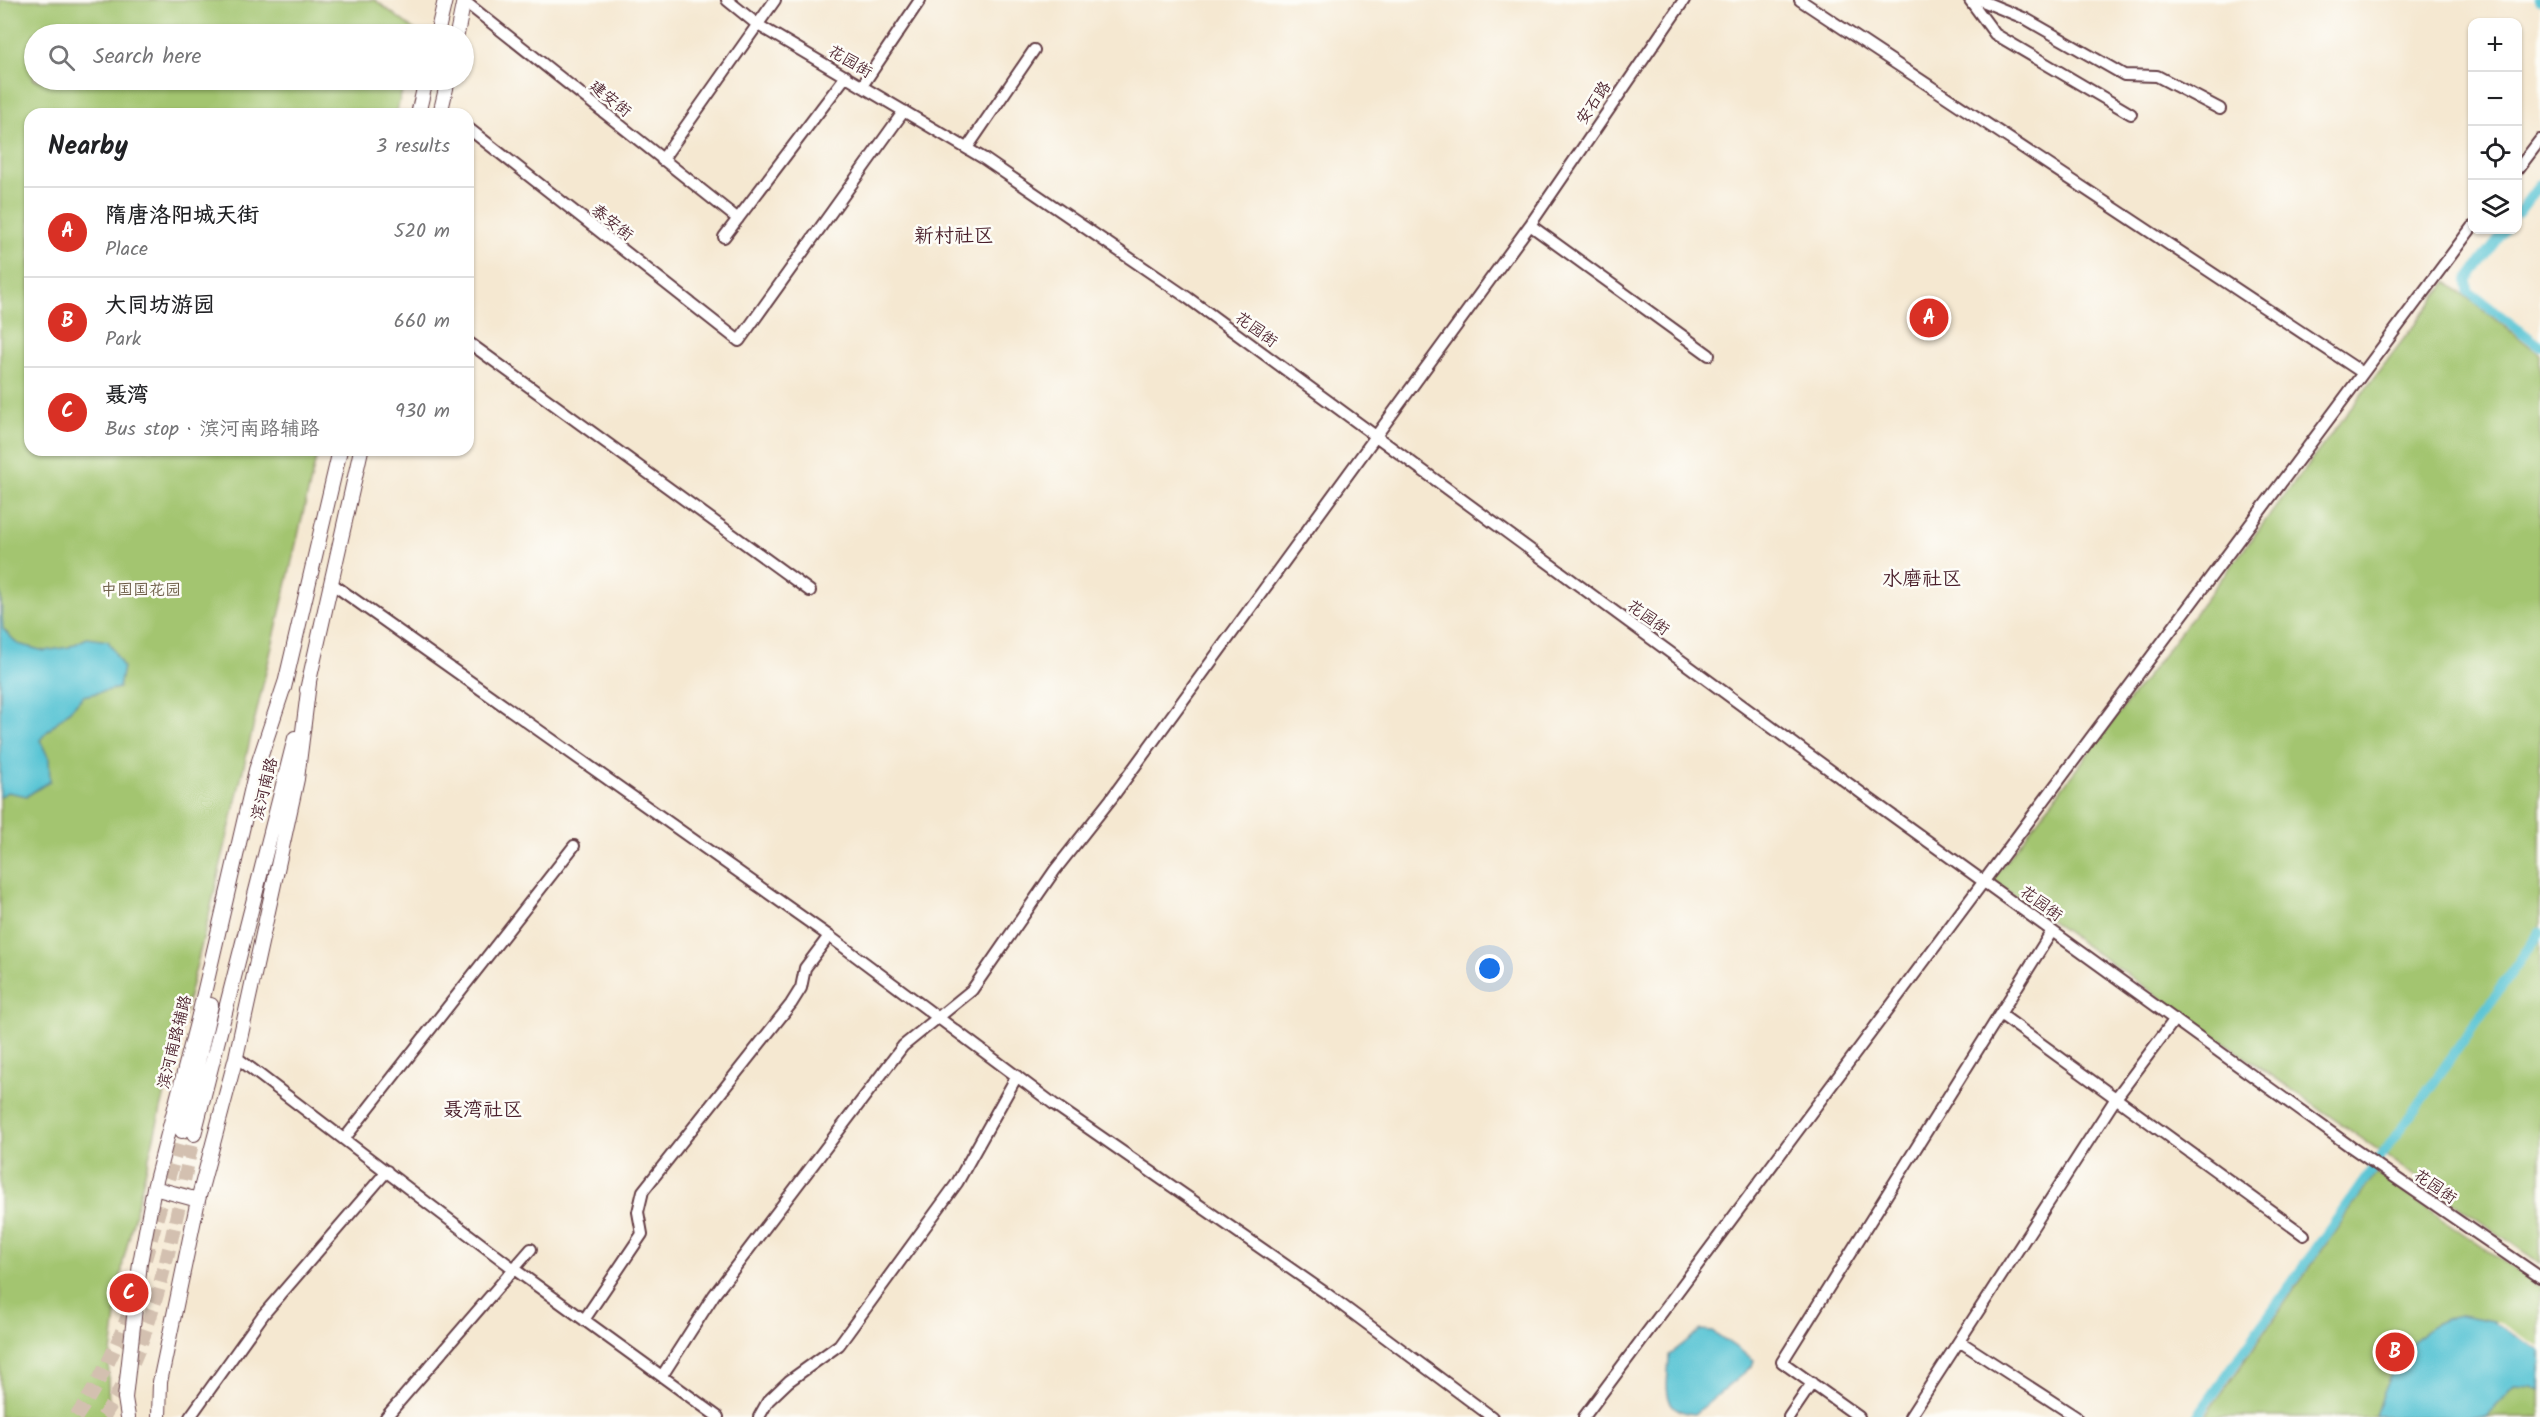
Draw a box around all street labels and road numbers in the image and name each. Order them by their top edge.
street label: 花园街 [823,39,877,85]
street label: 建安街 [583,74,637,124]
street label: 安石路 [1570,76,1618,130]
street label: 泰安街 [585,198,639,248]
street label: 花园街 [1229,306,1283,354]
street label: 花园街 [1621,594,1675,642]
street label: 滨河南路 [245,755,285,823]
street label: 花园街 [2014,880,2068,928]
street label: 滨河南路辅路 [151,992,199,1092]
street label: 花园街 [2408,1163,2462,1211]

